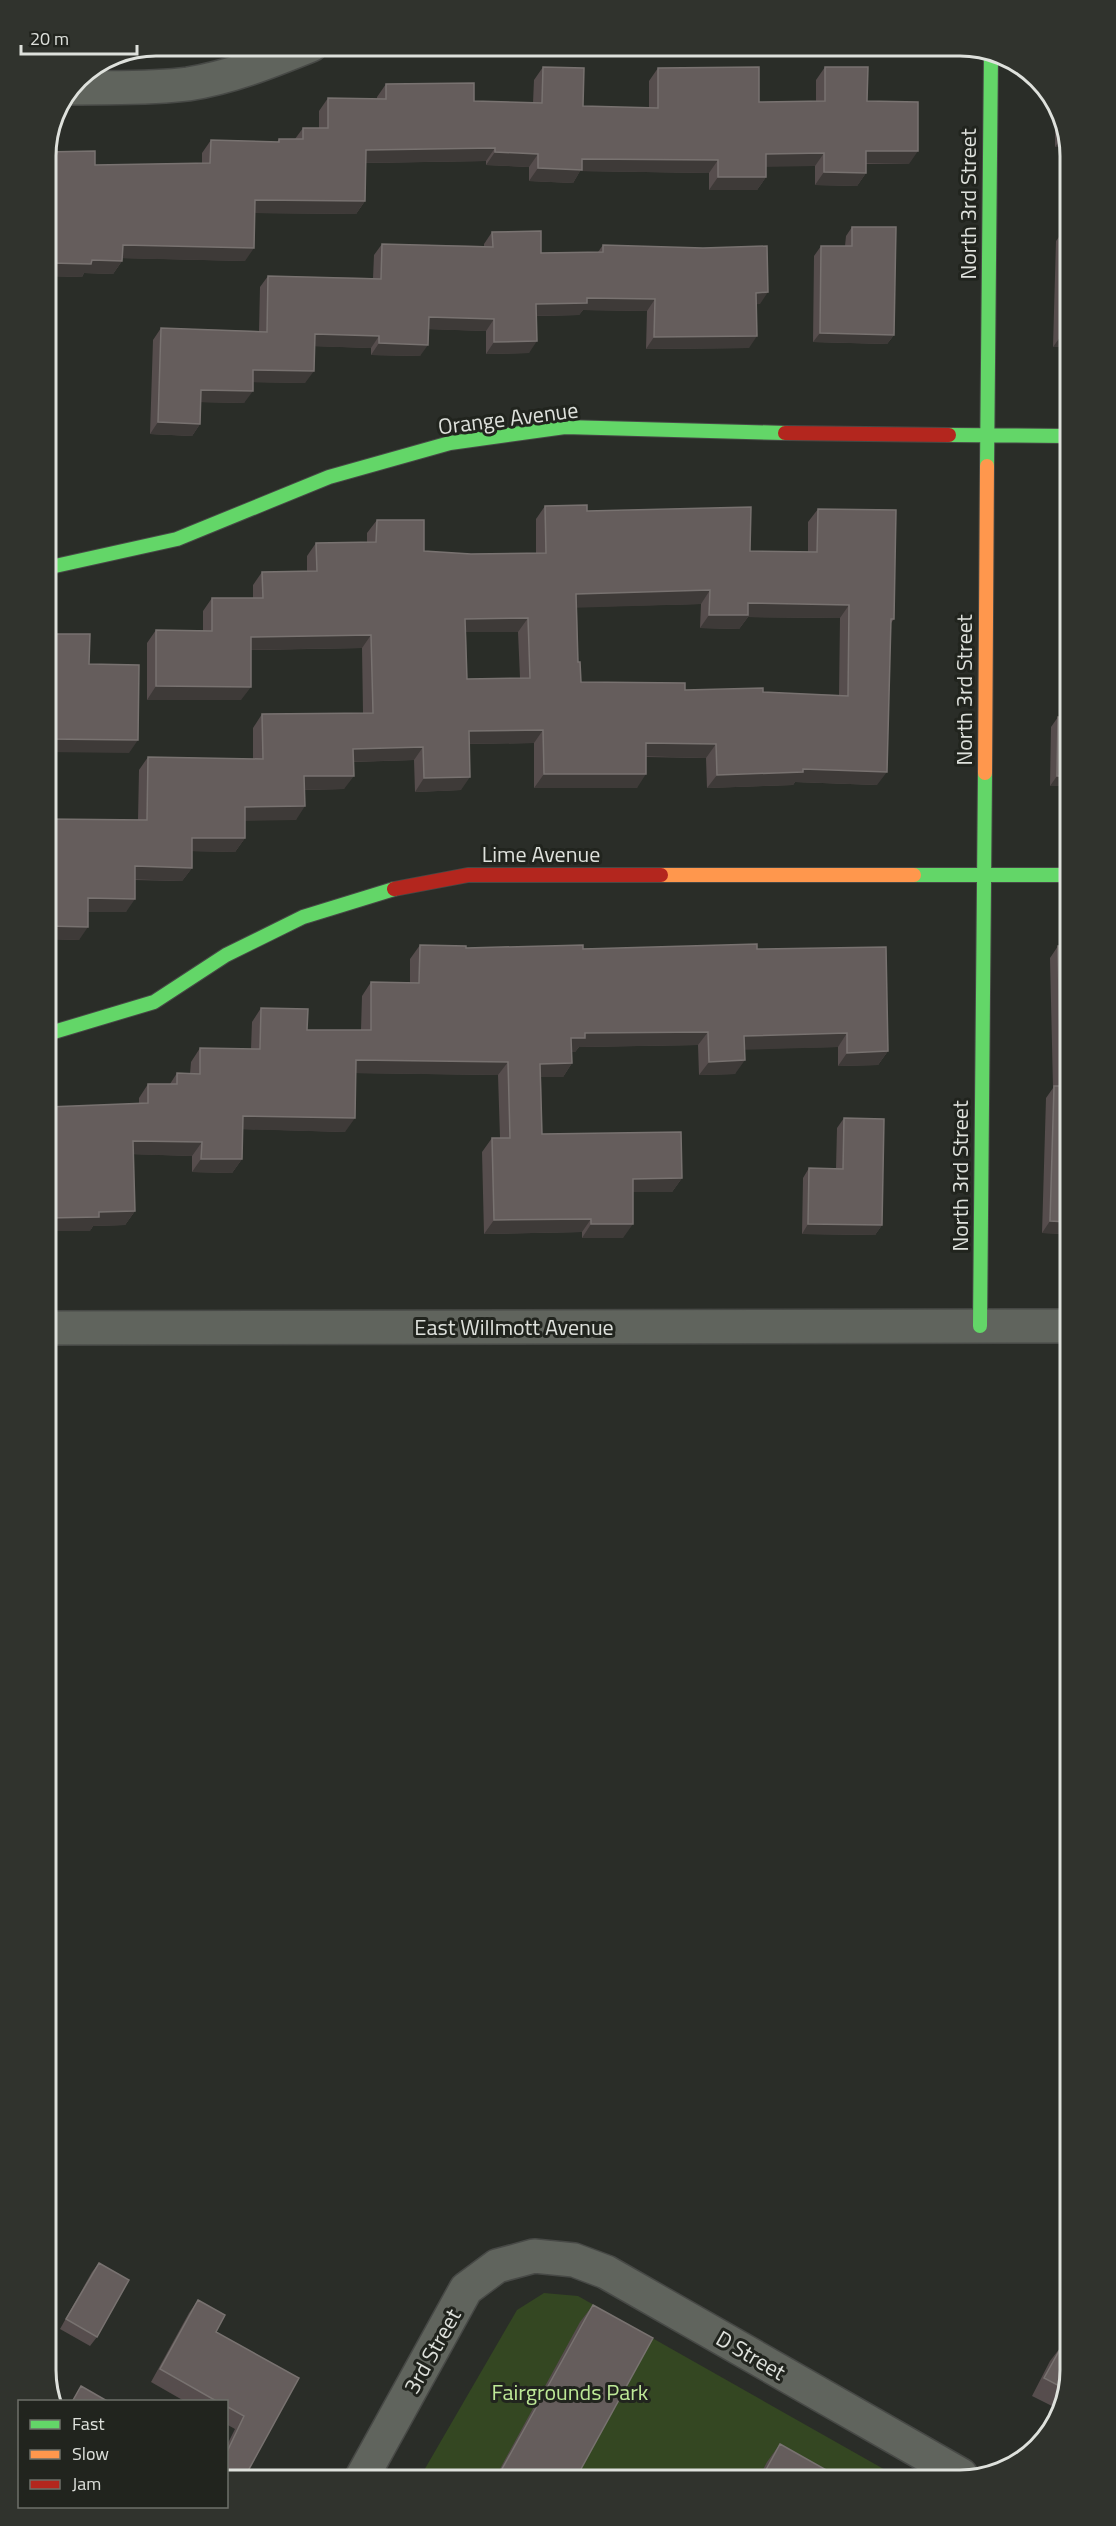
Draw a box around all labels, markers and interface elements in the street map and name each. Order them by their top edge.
scale bar [21,18,136,56]
text: 20 m [30,25,69,52]
street label: North 3rd Street [951,128,985,280]
street label: Orange Avenue [436,393,580,443]
street label: North 3rd Street [947,614,981,766]
street label: Lime Avenue [482,837,600,871]
street label: North 3rd Street [943,1100,977,1252]
street label: East Willmott Avenue [414,1310,614,1344]
street label: 3rd Street [395,2302,470,2400]
street label: D Street [710,2321,793,2389]
park label: Fairgrounds Park [492,2375,649,2409]
legend [18,2400,228,2508]
text: Fast [72,2410,105,2437]
text: Slow [72,2440,109,2467]
text: Jam [72,2470,101,2497]

